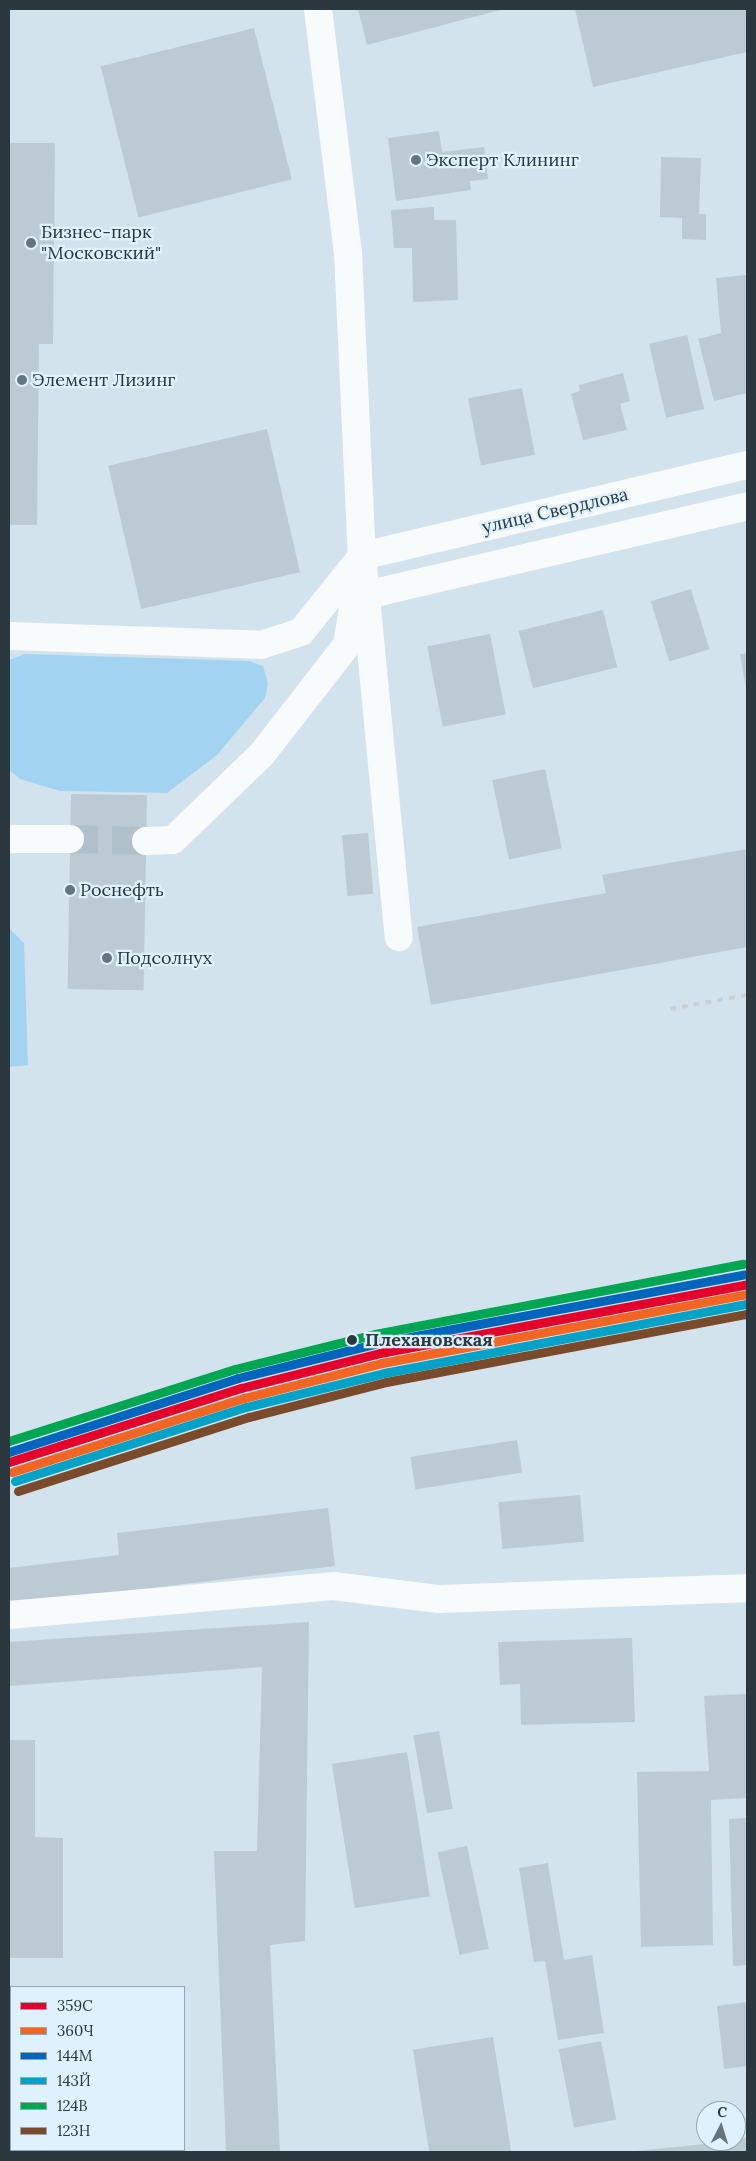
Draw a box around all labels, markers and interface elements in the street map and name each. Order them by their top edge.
place label: Эксперт Клининг [426,149,579,171]
marker: Эксперт Клининг [410,154,422,166]
place label: Бизнес-парк "Московский" [41,222,161,264]
marker: Бизнес-парк "Московский" [25,237,37,249]
place label: Элемент Лизинг [32,369,175,391]
marker: Элемент Лизинг [16,374,28,386]
street label: улица Свердлова [480,484,630,538]
place label: Роснефть [80,879,164,901]
marker: Роснефть [64,884,76,896]
place label: Подсолнух [117,947,212,969]
marker: Подсолнух [101,952,113,964]
place label: Плехановская [365,1329,493,1351]
marker: Плехановская [343,1331,361,1349]
legend [10,1986,185,2151]
text: 359С [57,1996,93,2015]
text: 360Ч [57,2021,94,2040]
text: 144М [57,2046,93,2065]
text: 143Й [57,2071,91,2090]
text: 124В [57,2096,88,2115]
north arrow [696,2101,746,2151]
text: С [717,2103,728,2121]
text: 123Н [57,2121,90,2140]

